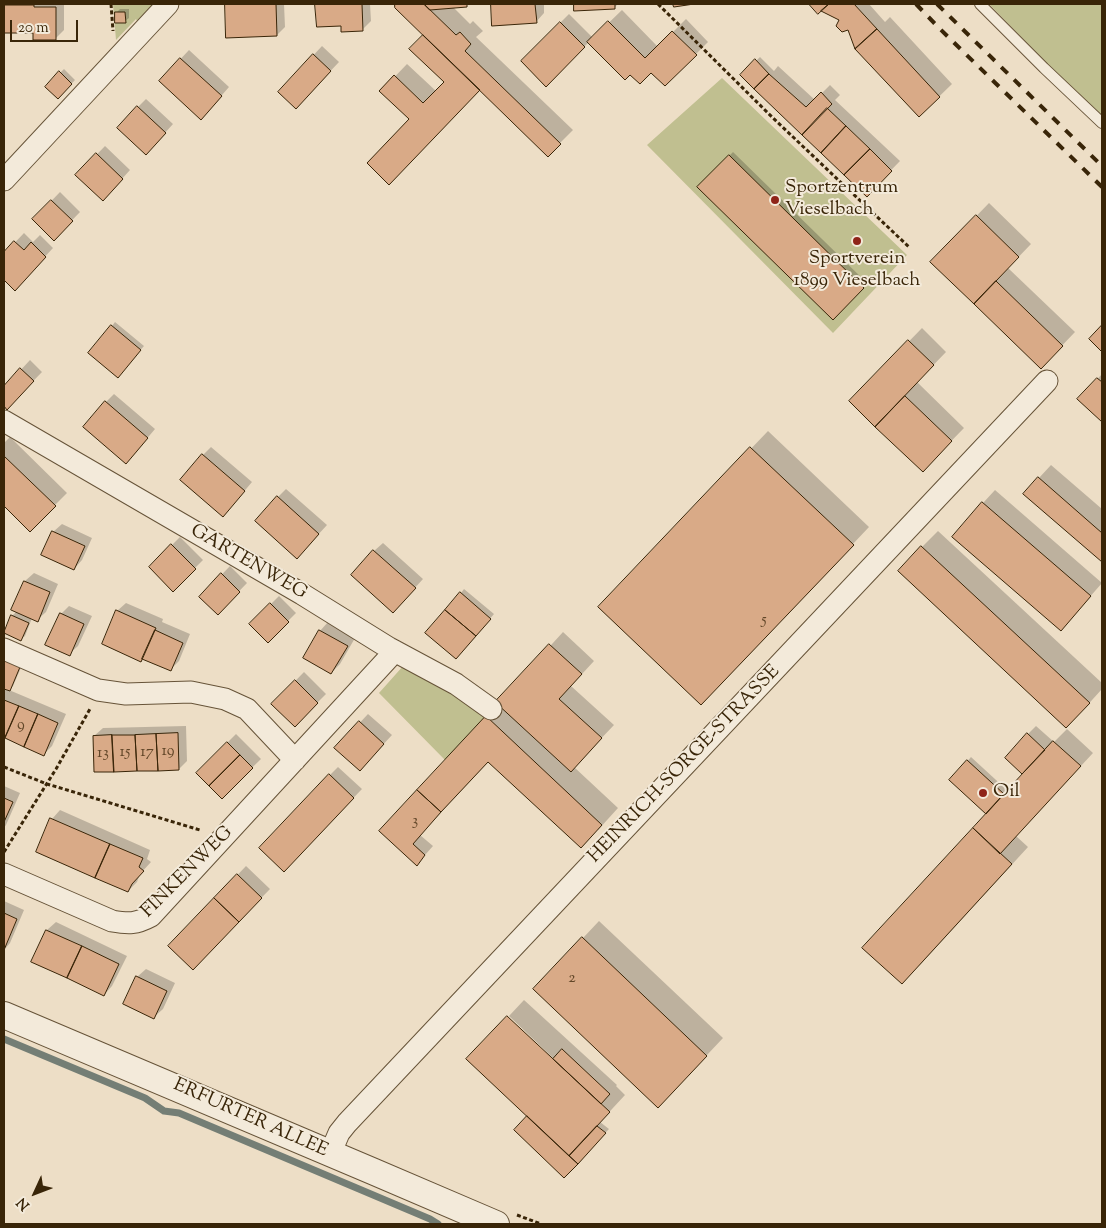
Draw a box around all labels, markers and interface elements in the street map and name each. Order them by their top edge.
scale bar [12,10,80,42]
text: 20 m [18,18,49,39]
place label: Sportzentrum Vieselbach [785,178,898,222]
marker: Sportzentrum Vieselbach [769,194,781,206]
marker: Sportverein 1899 Vieselbach [851,235,863,247]
place label: Sportverein 1899 Vieselbach [793,249,921,293]
street label: GARTENWEG [186,520,310,606]
house number: 5 [761,611,767,631]
street label: HEINRICH-SORGE-STRASSE [584,661,786,869]
house number: 9 [17,716,25,736]
house number: 19 [161,742,175,762]
house number: 15 [120,743,130,763]
house number: 17 [140,743,154,763]
house number: 13 [97,744,109,764]
place label: Oil [993,782,1020,804]
marker: Oil [977,787,989,799]
house number: 3 [412,812,418,832]
street label: FINKENWEG [137,822,239,924]
house number: 2 [568,969,576,989]
street label: ERFURTER ALLEE [169,1075,331,1163]
north arrow [10,1168,60,1218]
text: N [13,1192,35,1214]

